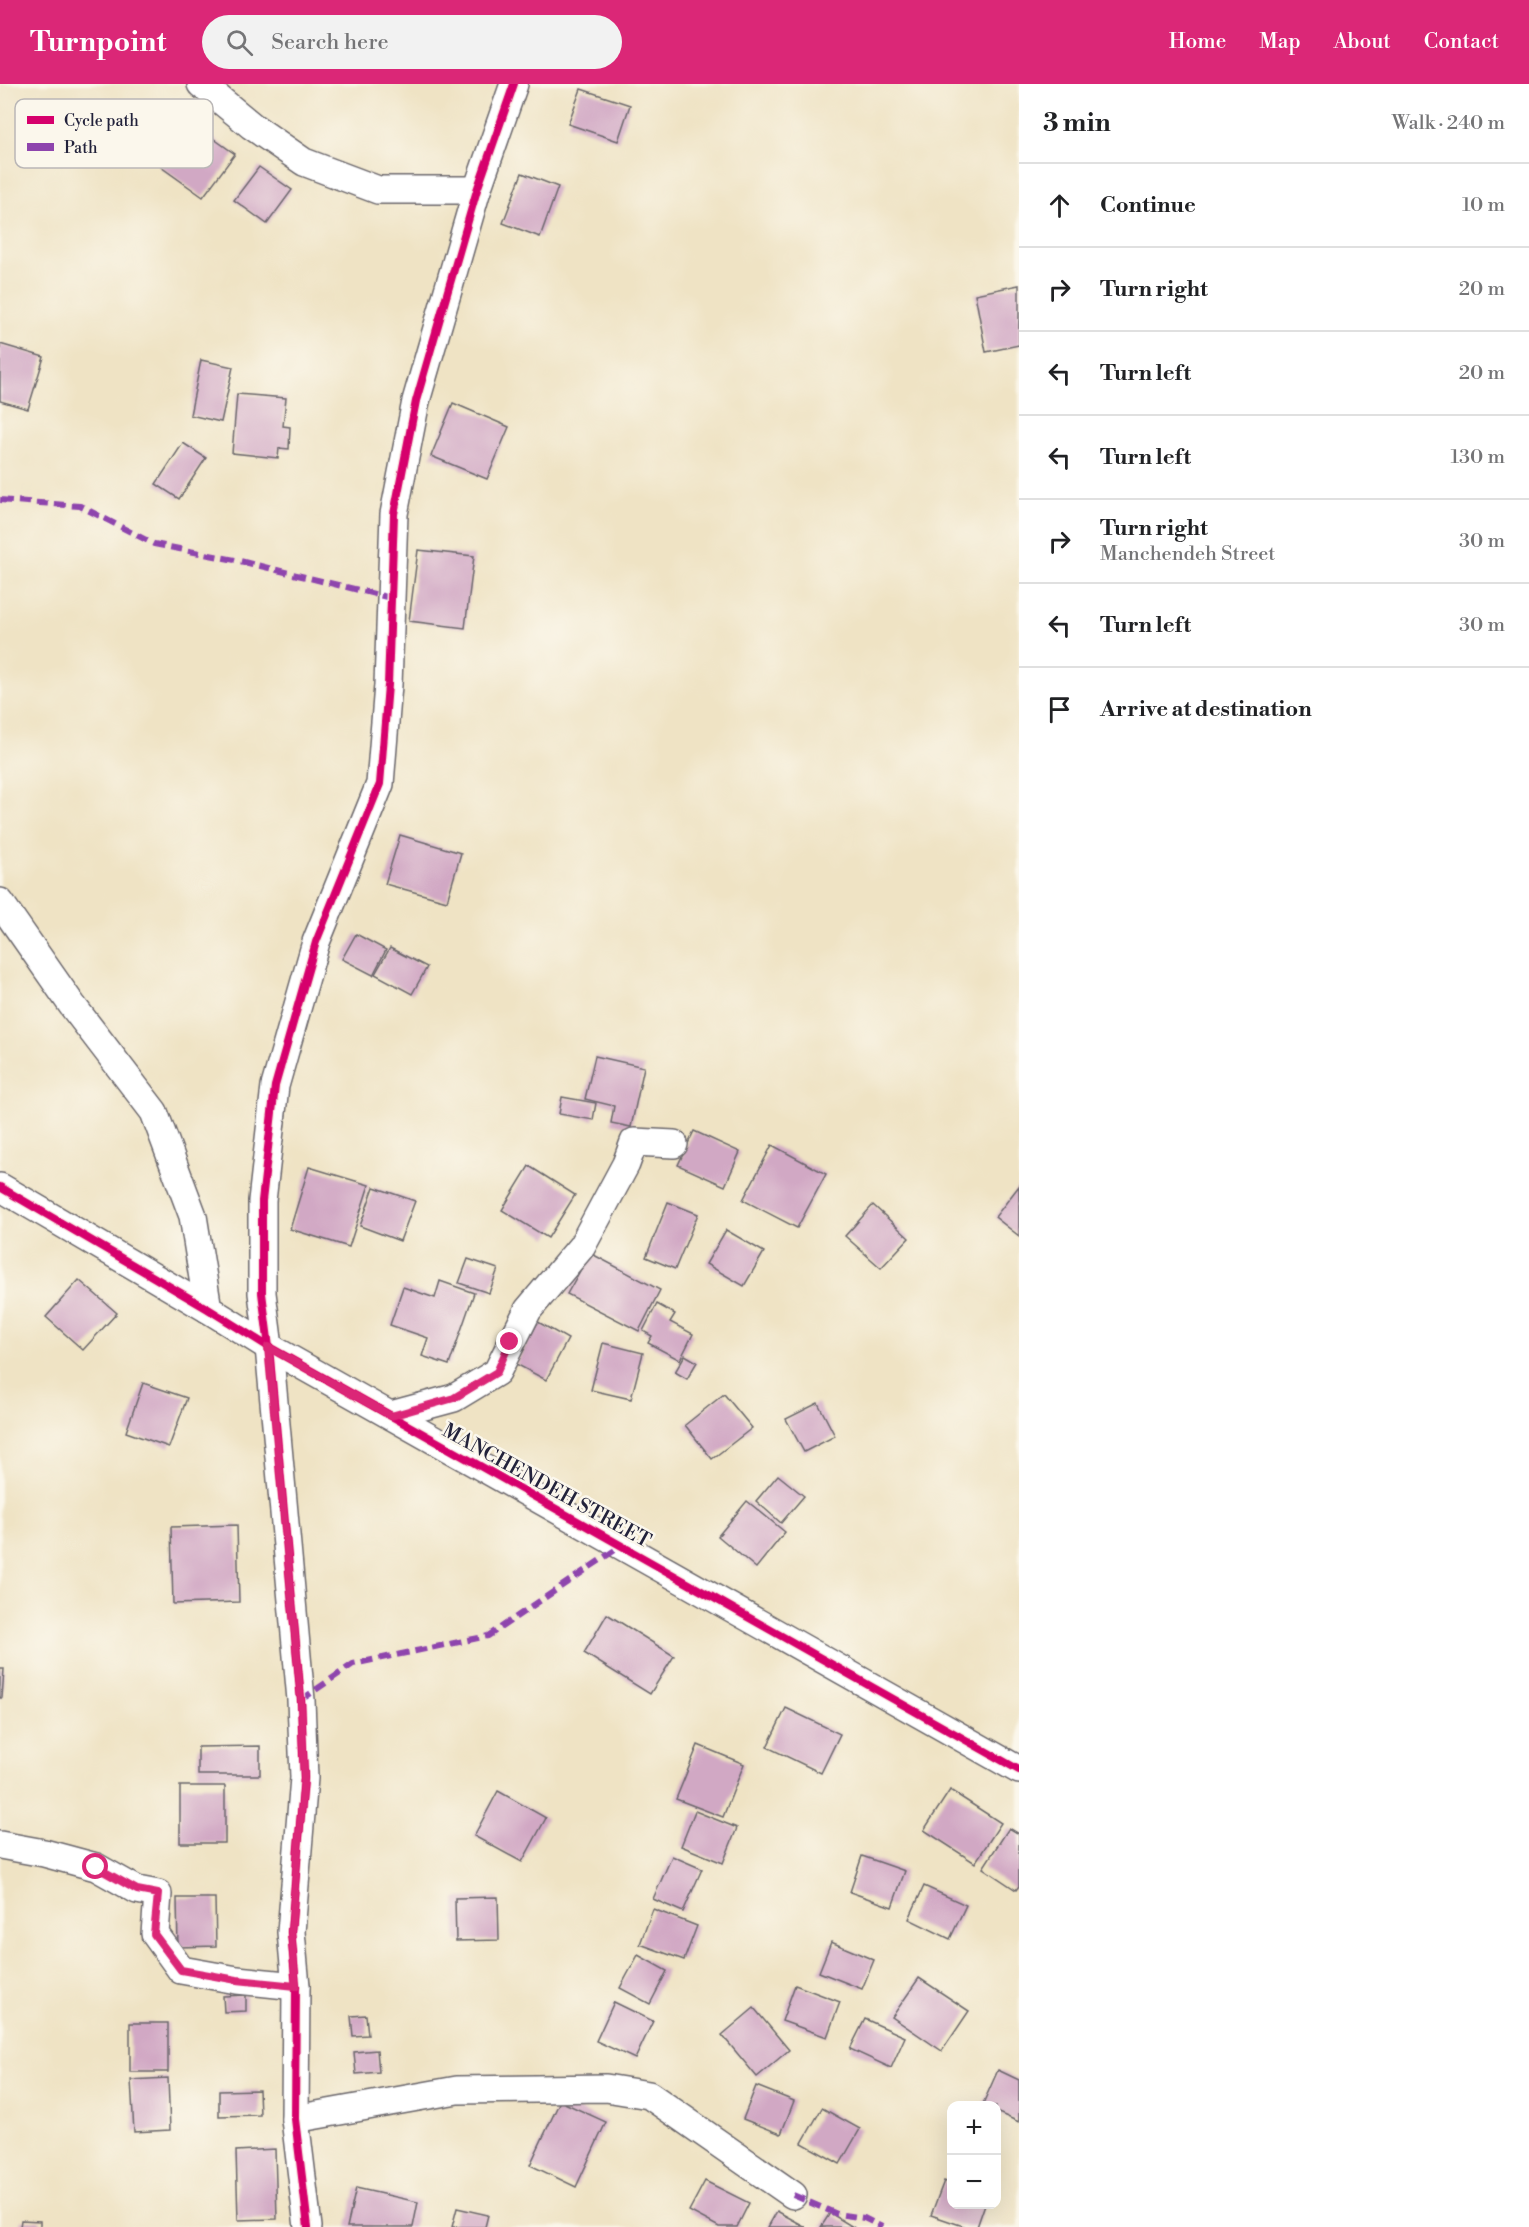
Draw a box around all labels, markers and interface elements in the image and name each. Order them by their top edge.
search box [202,15,622,69]
text: Turnpoint [30,25,166,60]
icon: search [223,26,256,59]
text: Search here [271,29,389,56]
text: Home [1169,29,1226,55]
text: Map [1259,29,1301,55]
text: About [1334,29,1391,55]
text: Contact [1424,29,1499,55]
legend [15,99,213,168]
text: 3 min [1043,107,1111,139]
text: Cycle path [64,111,139,131]
text: Walk · 240 m [1392,111,1505,136]
text: Path [64,138,98,158]
icon: ahead [1043,189,1076,222]
text: Continue [1100,192,1196,219]
text: 10 m [1462,193,1505,218]
icon: right [1043,273,1076,306]
text: Turn right [1100,276,1208,303]
text: 20 m [1459,277,1505,302]
icon: left [1043,357,1076,390]
text: Turn left [1100,360,1191,387]
text: 20 m [1459,361,1505,386]
icon: left [1043,441,1076,474]
text: Turn left [1100,444,1191,471]
text: 130 m [1450,445,1505,470]
text: Turn right [1100,515,1208,542]
icon: right [1043,525,1076,558]
text: 30 m [1459,529,1505,554]
text: Manchendeh Street [1100,542,1275,567]
icon: left [1043,609,1076,642]
text: Turn left [1100,612,1191,639]
text: 30 m [1459,613,1505,638]
icon: arrive [1043,693,1076,726]
text: Arrive at destination [1100,696,1312,723]
route end [496,1328,522,1354]
street label: MANCHENDEH STREET [438,1418,655,1554]
route start [82,1853,108,1879]
map controls [947,2101,1001,2209]
button: + [947,2101,1001,2155]
button: − [947,2155,1001,2209]

